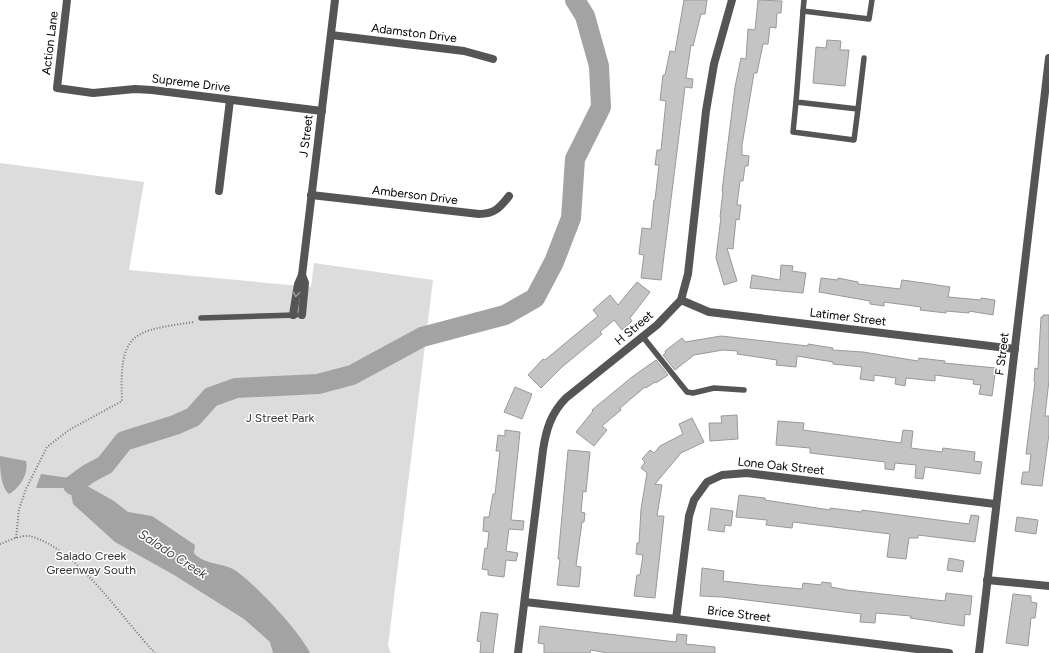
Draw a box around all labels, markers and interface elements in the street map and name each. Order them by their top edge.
street label: Action Lane [39,10,61,76]
street label: Adamston Drive [371,21,458,45]
street label: Supreme Drive [151,71,232,95]
street label: J Street [296,113,316,158]
street label: Amberson Drive [371,183,459,207]
one-way arrow [292,291,301,298]
street label: Latimer Street [809,305,888,329]
street label: H Street [612,308,656,348]
street label: F Street [992,331,1012,376]
park label: J Street Park [246,411,314,425]
street label: Lone Oak Street [737,454,826,478]
water label: Salado Creek [136,526,211,582]
park label: Salado Creek Greenway South [46,549,136,577]
street label: Brice Street [706,603,772,625]

